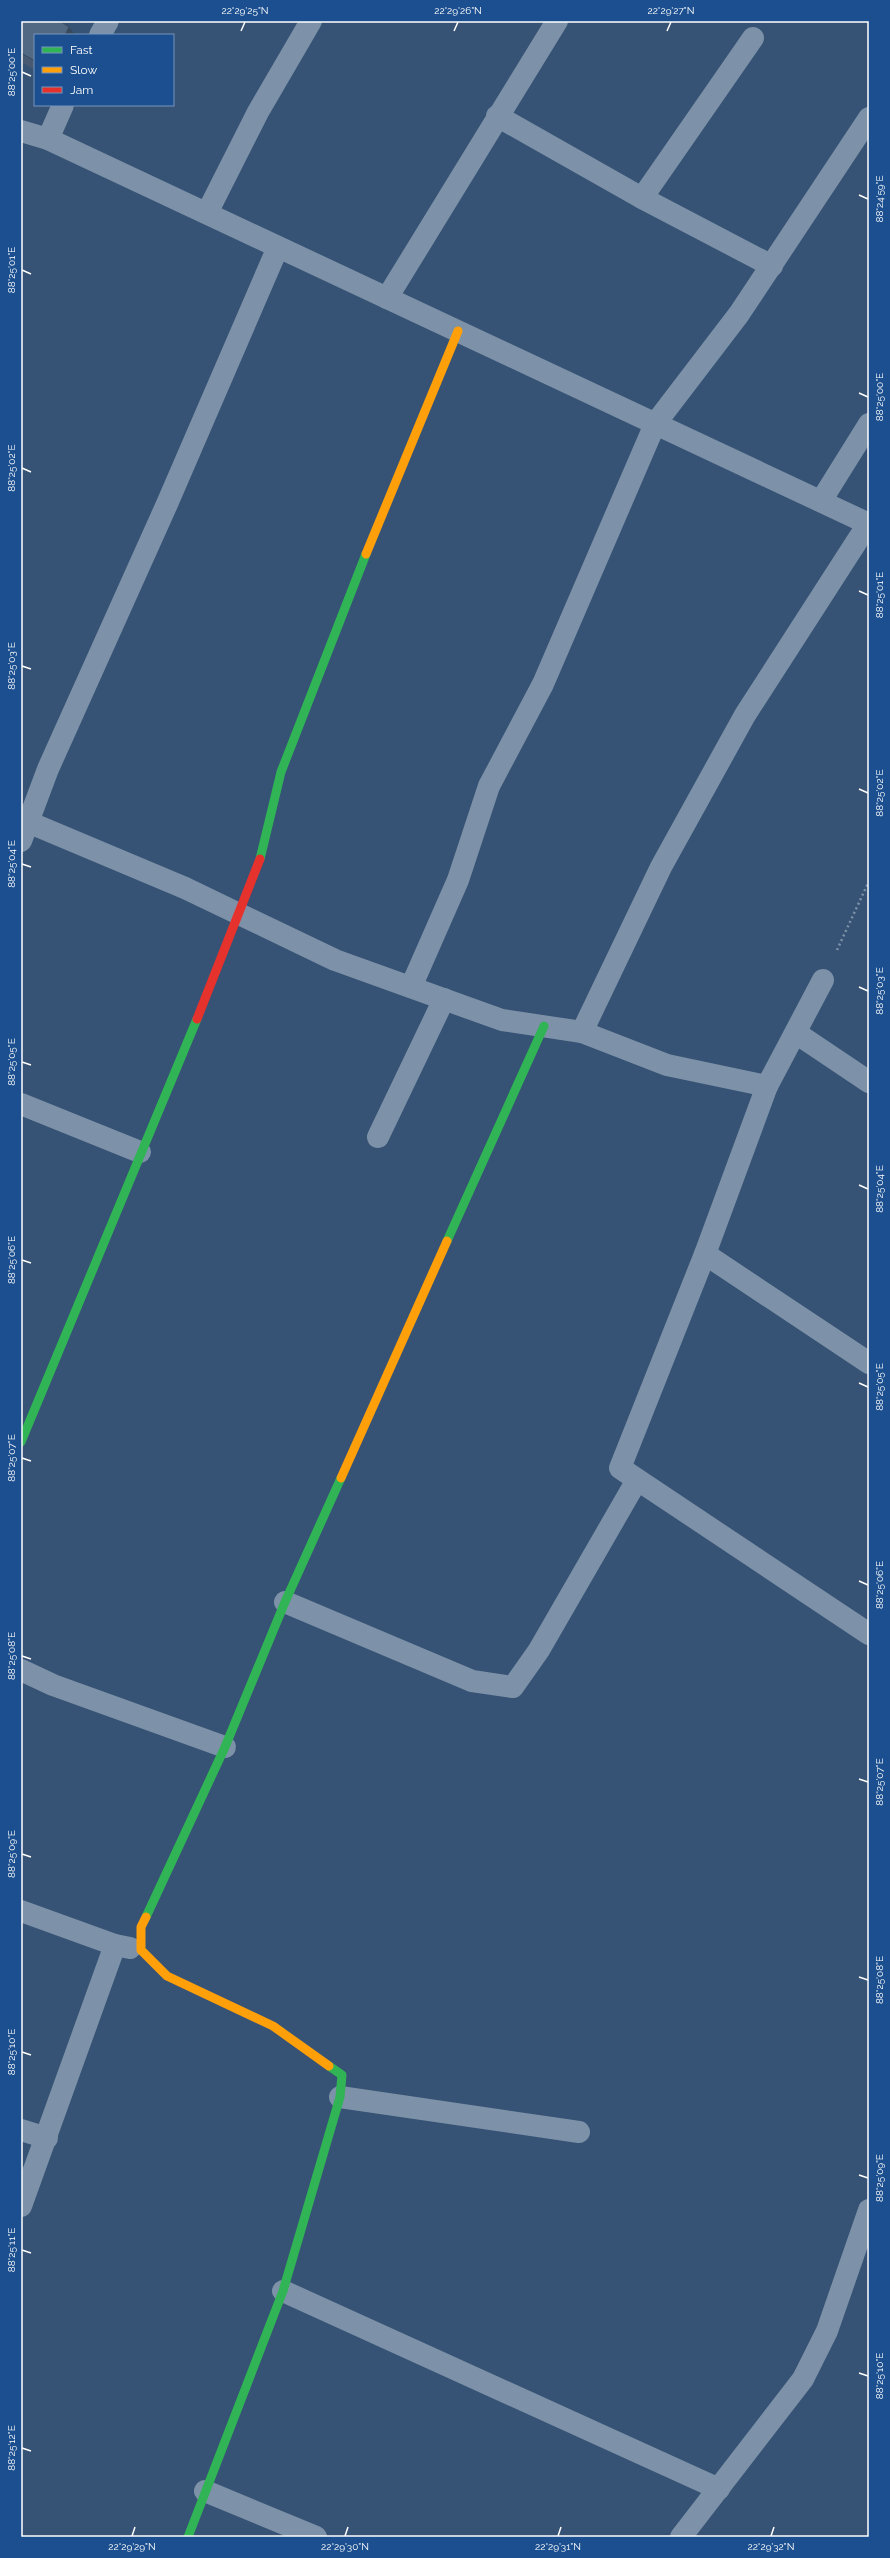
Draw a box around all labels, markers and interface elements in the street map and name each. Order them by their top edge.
text: 22°29'25"N [221,5,269,16]
text: 22°29'26"N [434,5,482,16]
text: 22°29'27"N [648,5,694,16]
legend [34,34,174,106]
text: Fast [70,43,93,57]
text: 88°25'00"E [6,48,17,96]
text: Slow [70,63,97,77]
text: Jam [70,83,93,97]
text: 88°24'59"E [874,175,885,223]
text: 88°25'01"E [6,247,17,293]
text: 88°25'00"E [874,373,885,421]
text: 88°25'02"E [6,444,17,492]
text: 88°25'01"E [874,572,885,618]
text: 88°25'03"E [6,642,17,690]
text: 88°25'02"E [874,769,885,817]
text: 88°25'04"E [6,840,17,888]
text: 88°25'03"E [874,967,885,1015]
text: 88°25'05"E [6,1038,17,1086]
text: 88°25'04"E [874,1165,885,1213]
text: 88°25'06"E [6,1236,17,1284]
text: 88°25'05"E [874,1363,885,1411]
text: 88°25'07"E [6,1434,17,1482]
text: 88°25'06"E [874,1561,885,1609]
text: 88°25'08"E [6,1632,17,1680]
text: 88°25'07"E [874,1758,885,1806]
text: 88°25'09"E [6,1830,17,1878]
text: 88°25'08"E [874,1956,885,2004]
text: 88°25'10"E [6,2029,17,2075]
text: 88°25'09"E [874,2154,885,2202]
text: 88°25'11"E [6,2228,17,2272]
text: 88°25'10"E [874,2353,885,2399]
text: 88°25'12"E [6,2425,17,2471]
text: 22°29'29"N [108,2541,156,2552]
text: 22°29'30"N [321,2541,369,2552]
text: 22°29'31"N [535,2541,581,2552]
text: 22°29'32"N [748,2541,794,2552]

